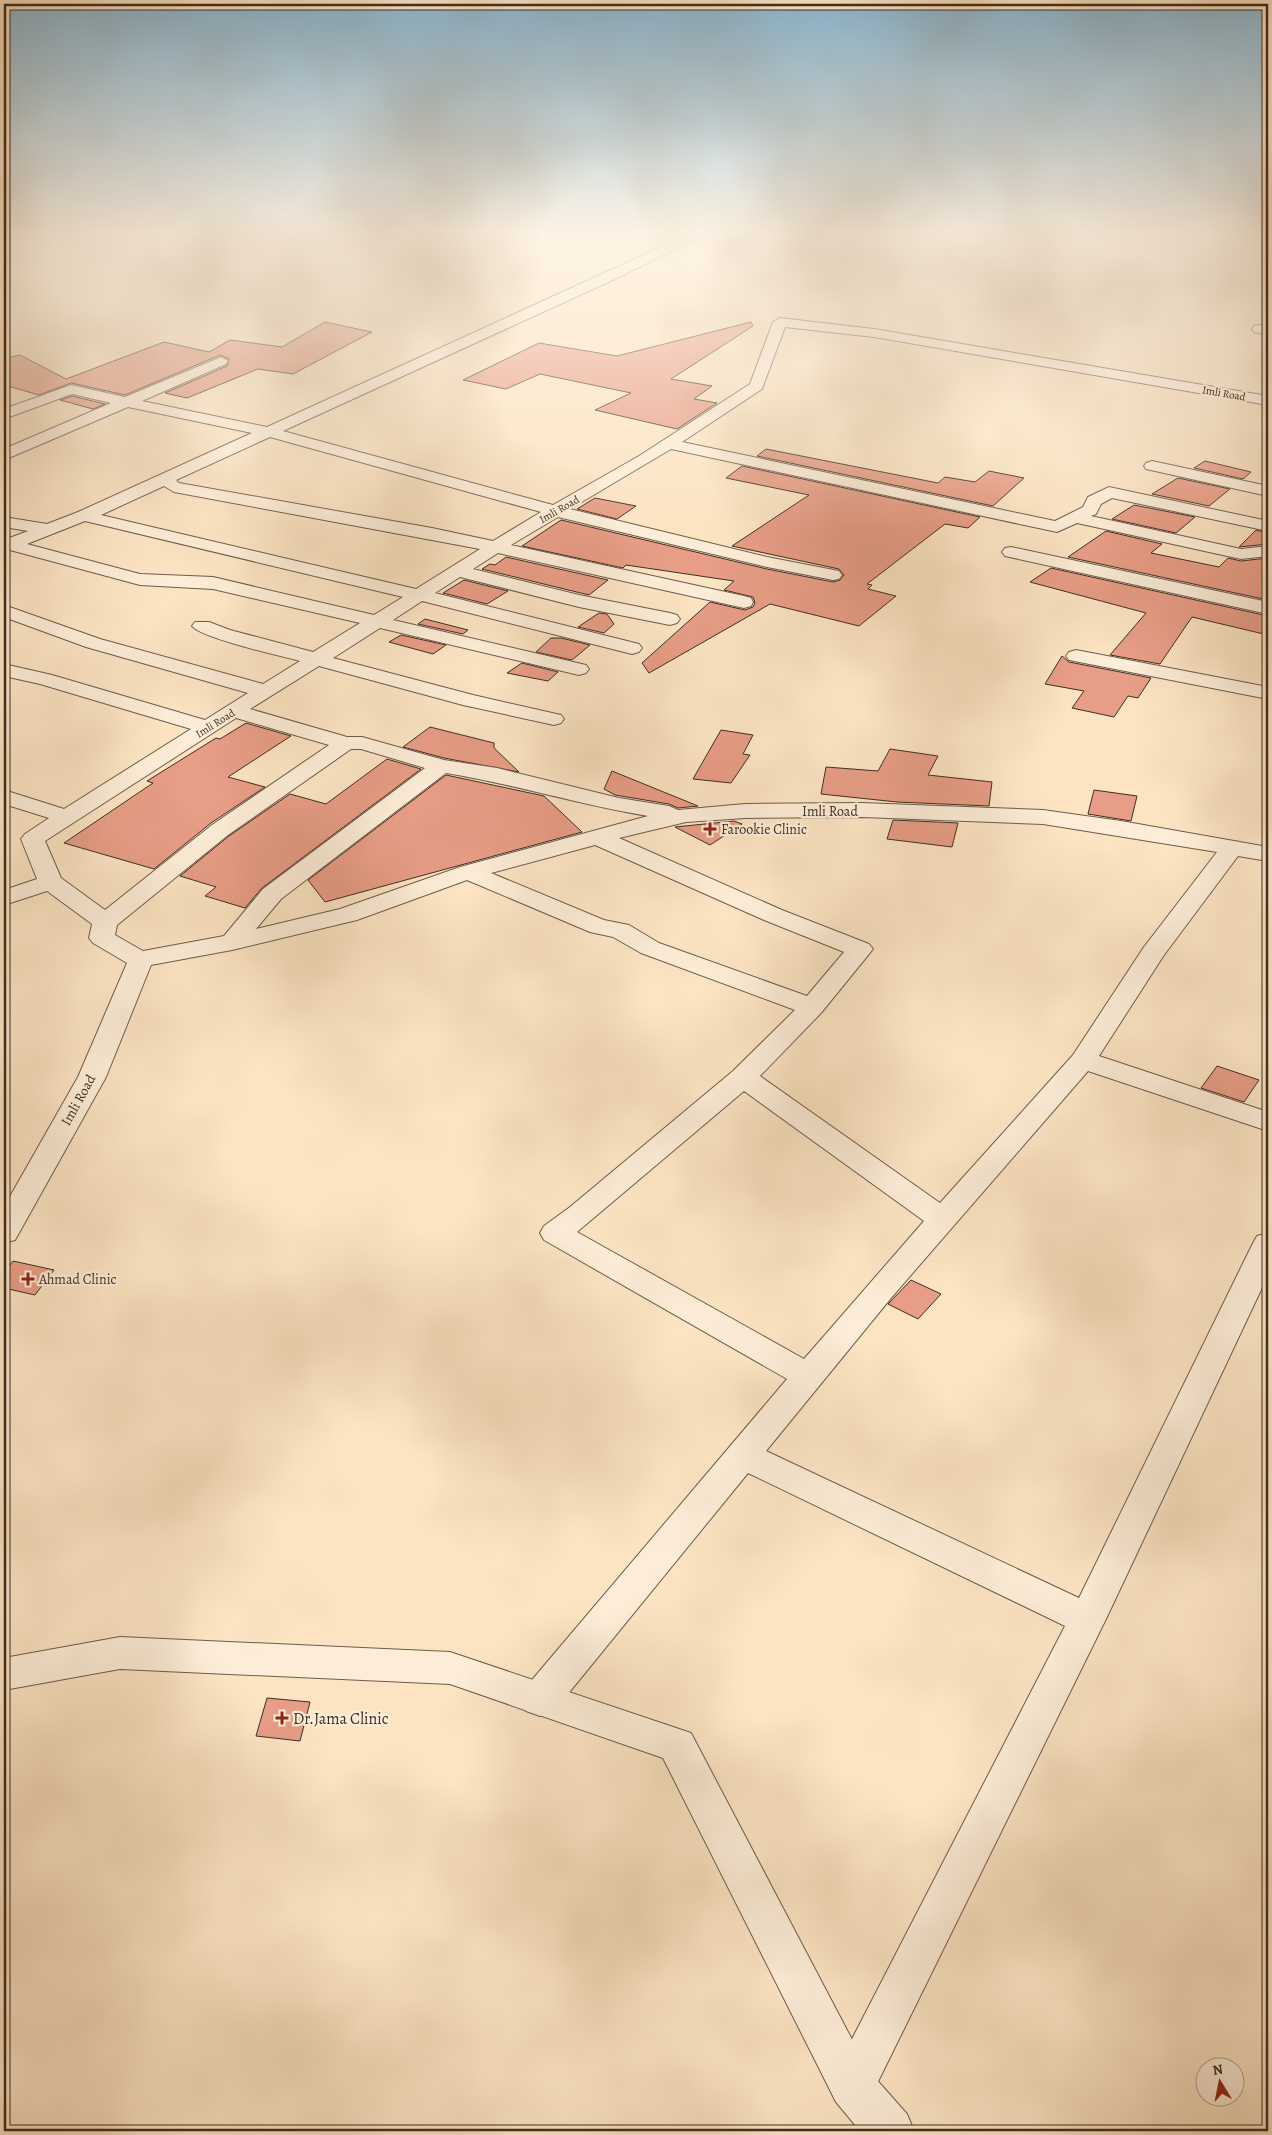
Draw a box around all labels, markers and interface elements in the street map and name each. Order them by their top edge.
street label: Imli Road [1201,382,1247,405]
street label: Imli Road [536,492,582,527]
street label: Imli Road [193,705,238,741]
street label: Imli Road [802,802,858,821]
place label: Farookie Clinic [721,820,807,839]
marker: Farookie Clinic [703,822,717,836]
street label: Imli Road [57,1071,101,1129]
place label: Ahmad Clinic [38,1270,117,1289]
marker: Ahmad Clinic [21,1272,35,1286]
place label: Dr.Jama Clinic [293,1708,389,1730]
marker: Dr.Jama Clinic [275,1711,289,1725]
north arrow [1194,2058,1244,2108]
text: N [1211,2059,1225,2080]

